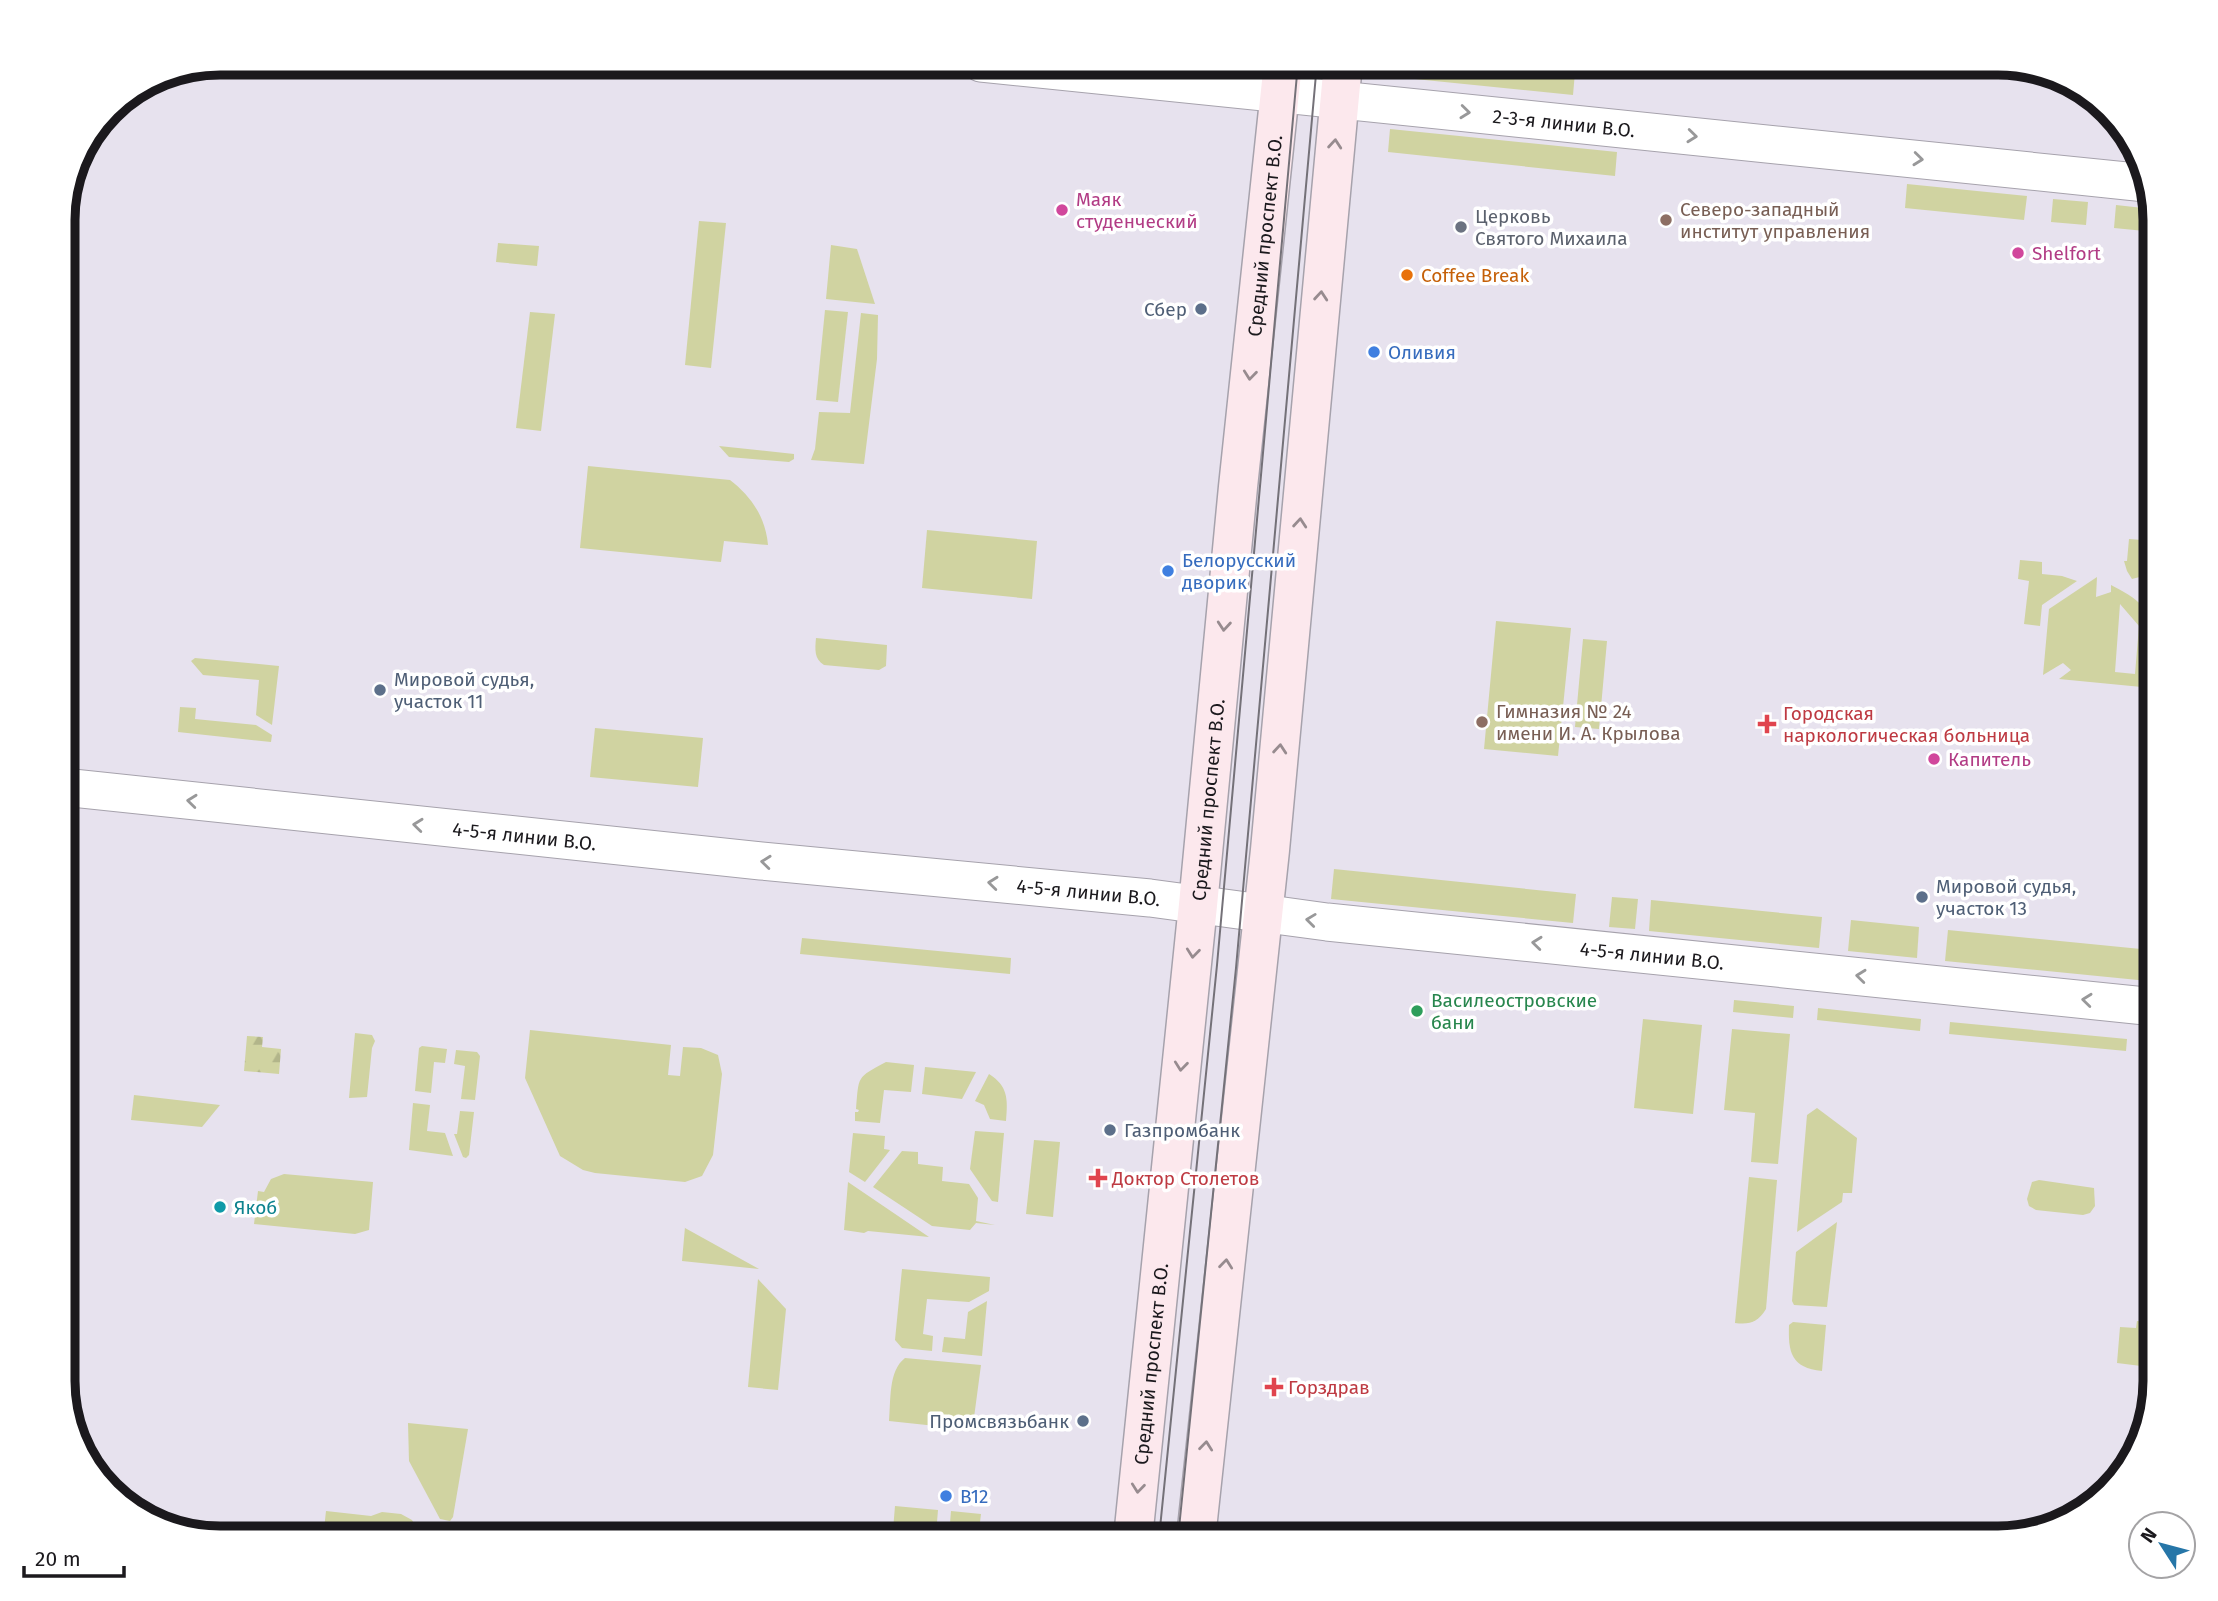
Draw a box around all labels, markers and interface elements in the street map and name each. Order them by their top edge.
one-way arrow [1460,105,1471,120]
street label: 2-3-я линии В.О. [1492,105,1636,142]
one-way arrow [1686,128,1697,143]
street label: Средний проспект В.О. [1243,134,1287,338]
one-way arrow [1327,138,1342,149]
one-way arrow [1913,151,1924,166]
place label: Маяк студенческий [1076,188,1198,233]
place label: Северо-западный институт управления [1680,198,1870,243]
marker: Маяк студенческий [1054,202,1070,218]
place label: Церковь Святого Михаила [1475,205,1628,250]
marker: Северо-западный институт управления [1658,212,1674,228]
marker: Церковь Святого Михаила [1453,219,1469,235]
place label: Shelfort [2032,242,2101,265]
marker: Shelfort [2010,245,2026,261]
place label: Coffee Break [1421,264,1529,287]
marker: Coffee Break [1399,267,1415,283]
one-way arrow [1313,290,1328,301]
place label: Сбер [1144,298,1187,321]
marker: Сбер [1193,301,1209,317]
place label: Оливия [1388,341,1456,364]
marker: Оливия [1366,344,1382,360]
one-way arrow [1242,369,1257,381]
one-way arrow [1293,517,1308,528]
place label: Белорусский дворик [1182,549,1296,594]
marker: Белорусский дворик [1160,563,1176,579]
one-way arrow [1217,620,1232,632]
place label: Мировой судья, участок 11 [394,668,534,713]
marker: Мировой судья, участок 11 [372,682,388,698]
street label: Средний проспект В.О. [1187,698,1230,902]
place label: Гимназия № 24 имени И. А. Крылова [1496,700,1681,745]
place label: Городская наркологическая больница [1783,702,2030,747]
marker: Гимназия № 24 имени И. А. Крылова [1474,714,1490,730]
marker: Городская наркологическая больница [1757,714,1777,734]
one-way arrow [1272,743,1287,754]
place label: Капитель [1948,748,2031,771]
marker: Капитель [1926,751,1942,767]
one-way arrow [186,793,198,808]
street label: 4-5-я линии В.О. [451,817,597,855]
one-way arrow [412,818,423,833]
one-way arrow [760,855,771,870]
street label: 4-5-я линии В.О. [1015,874,1162,911]
place label: Мировой судья, участок 13 [1936,875,2076,920]
one-way arrow [987,876,998,891]
marker: Мировой судья, участок 13 [1914,889,1930,905]
one-way arrow [1305,912,1317,927]
one-way arrow [1531,936,1542,951]
street label: 4-5-я линии В.О. [1579,937,1725,975]
one-way arrow [1186,948,1201,959]
one-way arrow [1855,969,1867,984]
place label: Василеостровские бани [1431,989,1597,1034]
one-way arrow [2081,993,2092,1008]
marker: Василеостровские бани [1409,1003,1425,1019]
one-way arrow [1174,1060,1189,1072]
place label: Газпромбанк [1124,1119,1240,1142]
marker: Газпромбанк [1102,1122,1118,1138]
place label: Доктор Столетов [1111,1167,1260,1190]
marker: Доктор Столетов [1090,1170,1106,1186]
place label: Якоб [234,1196,277,1219]
marker: Якоб [212,1199,228,1215]
one-way arrow [1218,1258,1233,1270]
street label: Средний проспект В.О. [1130,1262,1173,1466]
place label: Горздрав [1288,1376,1370,1399]
marker: Горздрав [1266,1379,1282,1395]
place label: Промсвязьбанк [929,1410,1069,1433]
marker: Промсвязьбанк [1075,1413,1091,1429]
one-way arrow [1198,1440,1213,1451]
one-way arrow [1131,1482,1146,1493]
place label: B12 [960,1485,988,1508]
marker: B12 [938,1488,954,1504]
north arrow [2127,1510,2197,1580]
text: N [2136,1523,2162,1547]
scale bar [24,1534,124,1578]
text: 20 m [35,1546,81,1572]

